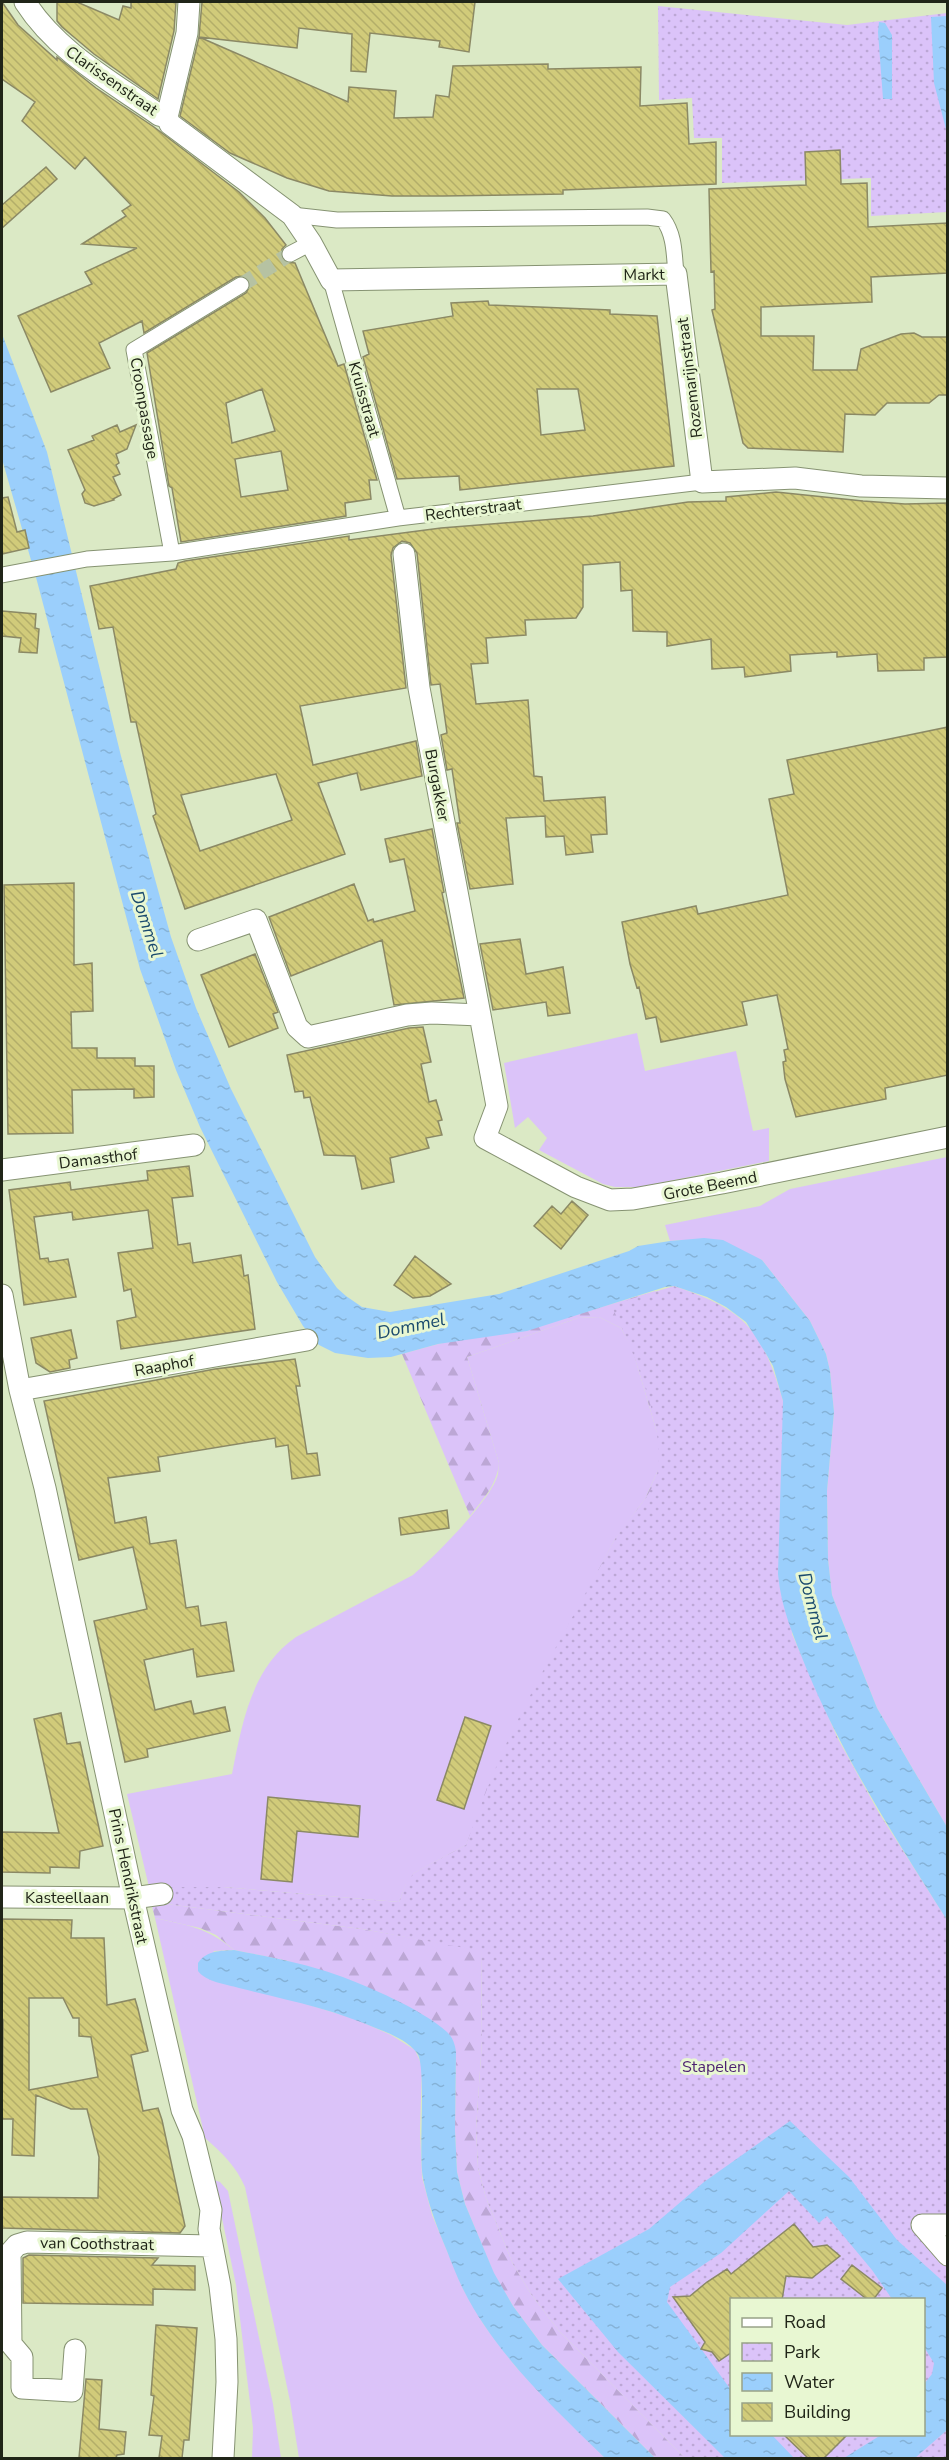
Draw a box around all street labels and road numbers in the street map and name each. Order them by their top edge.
street label: Clarissenstraat [61,41,162,121]
street label: Markt [623,264,665,286]
street label: Rozemarijnstraat [672,316,708,439]
street label: Croonpassage [124,356,164,461]
street label: Kruisstraat [343,359,385,440]
street label: Rechterstraat [424,493,523,527]
street label: Burgakker [419,747,455,824]
street label: Damasthof [58,1143,139,1175]
street label: Grote Beemd [661,1166,759,1206]
street label: Raaphof [133,1350,196,1382]
street label: Prins Hendrikstraat [103,1806,153,1946]
street label: Kasteellaan [25,1887,109,1909]
street label: van Coothstraat [40,2232,154,2256]

